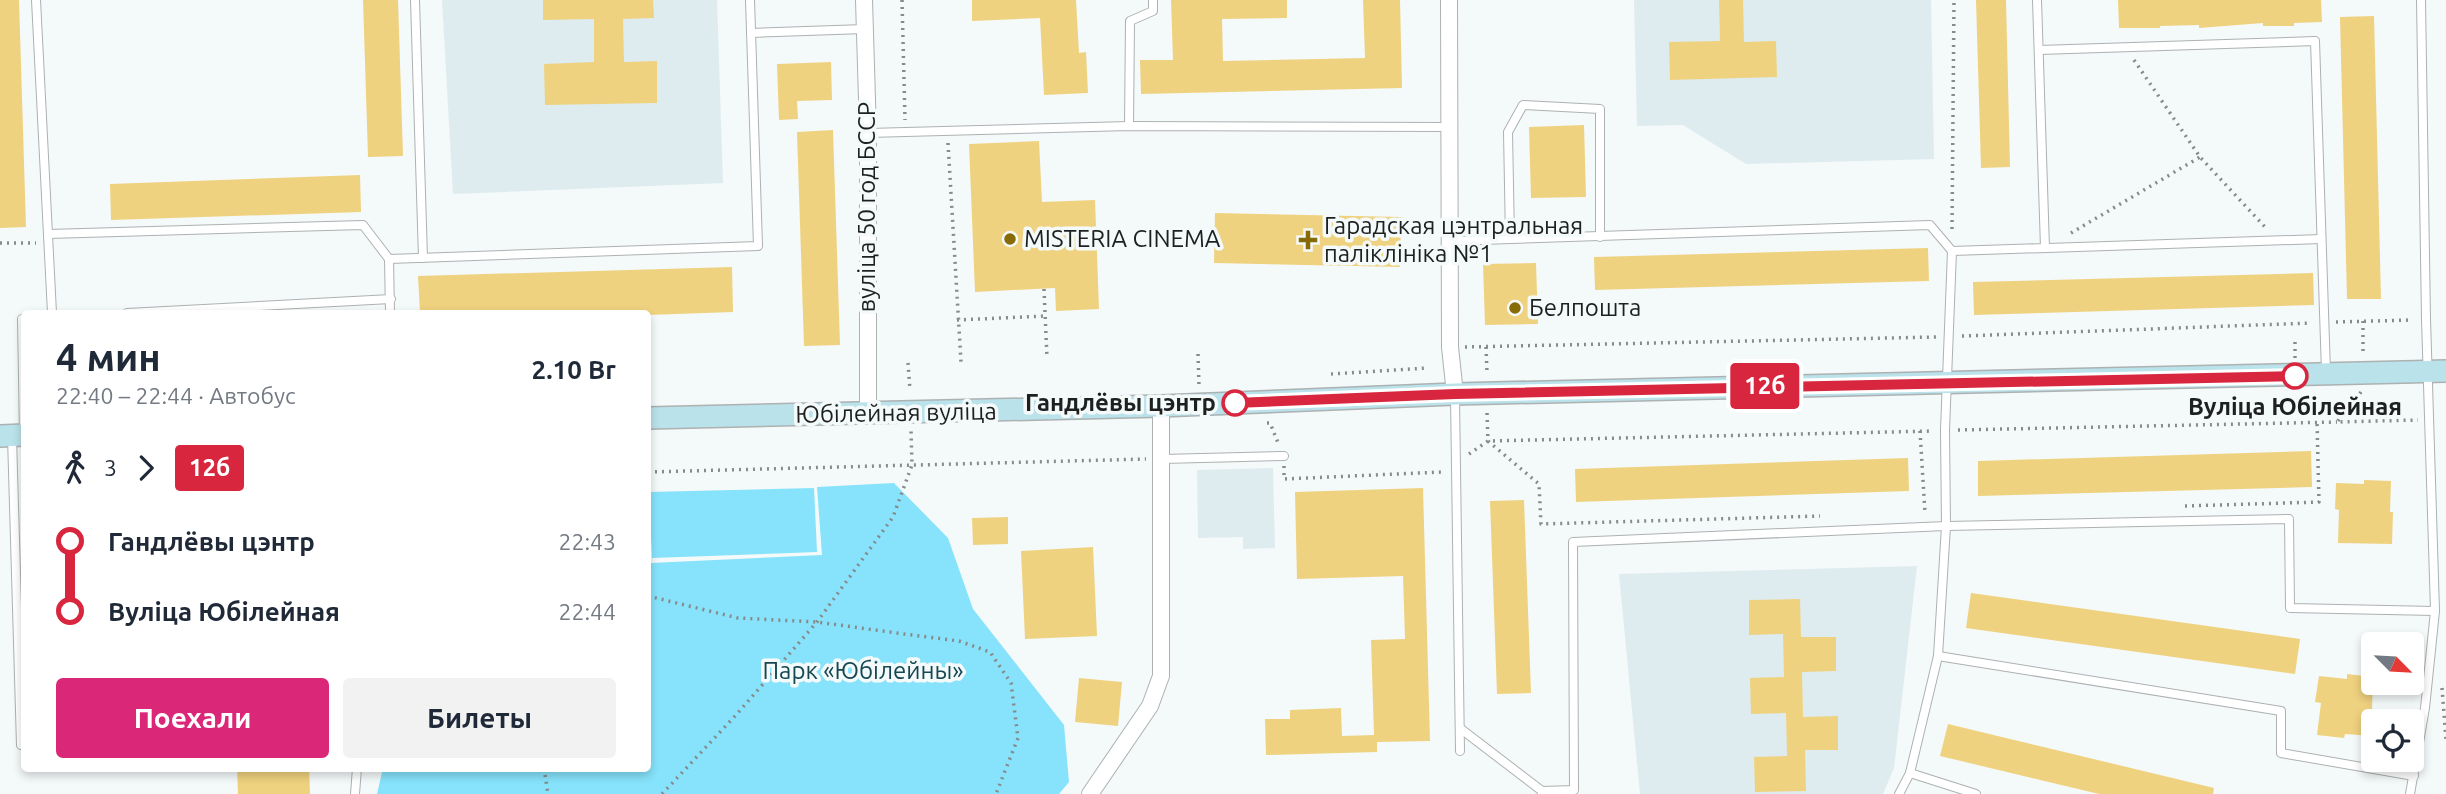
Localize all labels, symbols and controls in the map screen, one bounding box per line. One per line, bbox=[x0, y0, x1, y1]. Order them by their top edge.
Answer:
street label: вуліца 50 год БССР bbox=[853, 102, 880, 312]
place label: Гарадская цэнтральная паліклініка №1 bbox=[1324, 212, 1583, 267]
place label: MISTERIA CINEMA bbox=[1024, 225, 1221, 252]
marker: Гарадская цэнтральная паліклініка №1 bbox=[1298, 230, 1318, 250]
marker: MISTERIA CINEMA bbox=[1002, 231, 1018, 247]
place label: Белпошта bbox=[1529, 294, 1641, 321]
marker: Белпошта bbox=[1507, 300, 1523, 316]
text: 4 мин bbox=[56, 336, 161, 378]
text: 2.10 Br bbox=[532, 355, 616, 384]
line badge: 12б bbox=[1725, 363, 1805, 409]
marker: Вуліца Юбілейная bbox=[2282, 363, 2308, 389]
text: 12б bbox=[1744, 372, 1786, 399]
text: 22:40 – 22:44 · Автобус bbox=[56, 383, 296, 408]
place label: Гандлёвы цэнтр bbox=[1025, 389, 1216, 416]
marker: Гандлёвы цэнтр bbox=[1222, 390, 1248, 416]
place label: Вуліца Юбілейная bbox=[2188, 393, 2402, 420]
street label: Юбілейная вуліца bbox=[795, 397, 997, 428]
icon: walk bbox=[56, 449, 94, 487]
icon: forward bbox=[127, 449, 165, 487]
text: 12б bbox=[189, 454, 230, 481]
text: 3 bbox=[104, 455, 117, 480]
text: Гандлёвы цэнтр bbox=[108, 527, 315, 556]
text: 22:43 bbox=[558, 529, 616, 554]
text: Вуліца Юбілейная bbox=[108, 597, 340, 626]
text: 22:44 bbox=[558, 599, 616, 624]
north arrow bbox=[2361, 632, 2424, 695]
map controls bbox=[2361, 632, 2424, 772]
park label: Парк «Юбілейны» bbox=[762, 657, 964, 684]
button: Поехали bbox=[56, 678, 329, 758]
button: Билеты bbox=[343, 678, 616, 758]
button: locate bbox=[2361, 709, 2424, 772]

